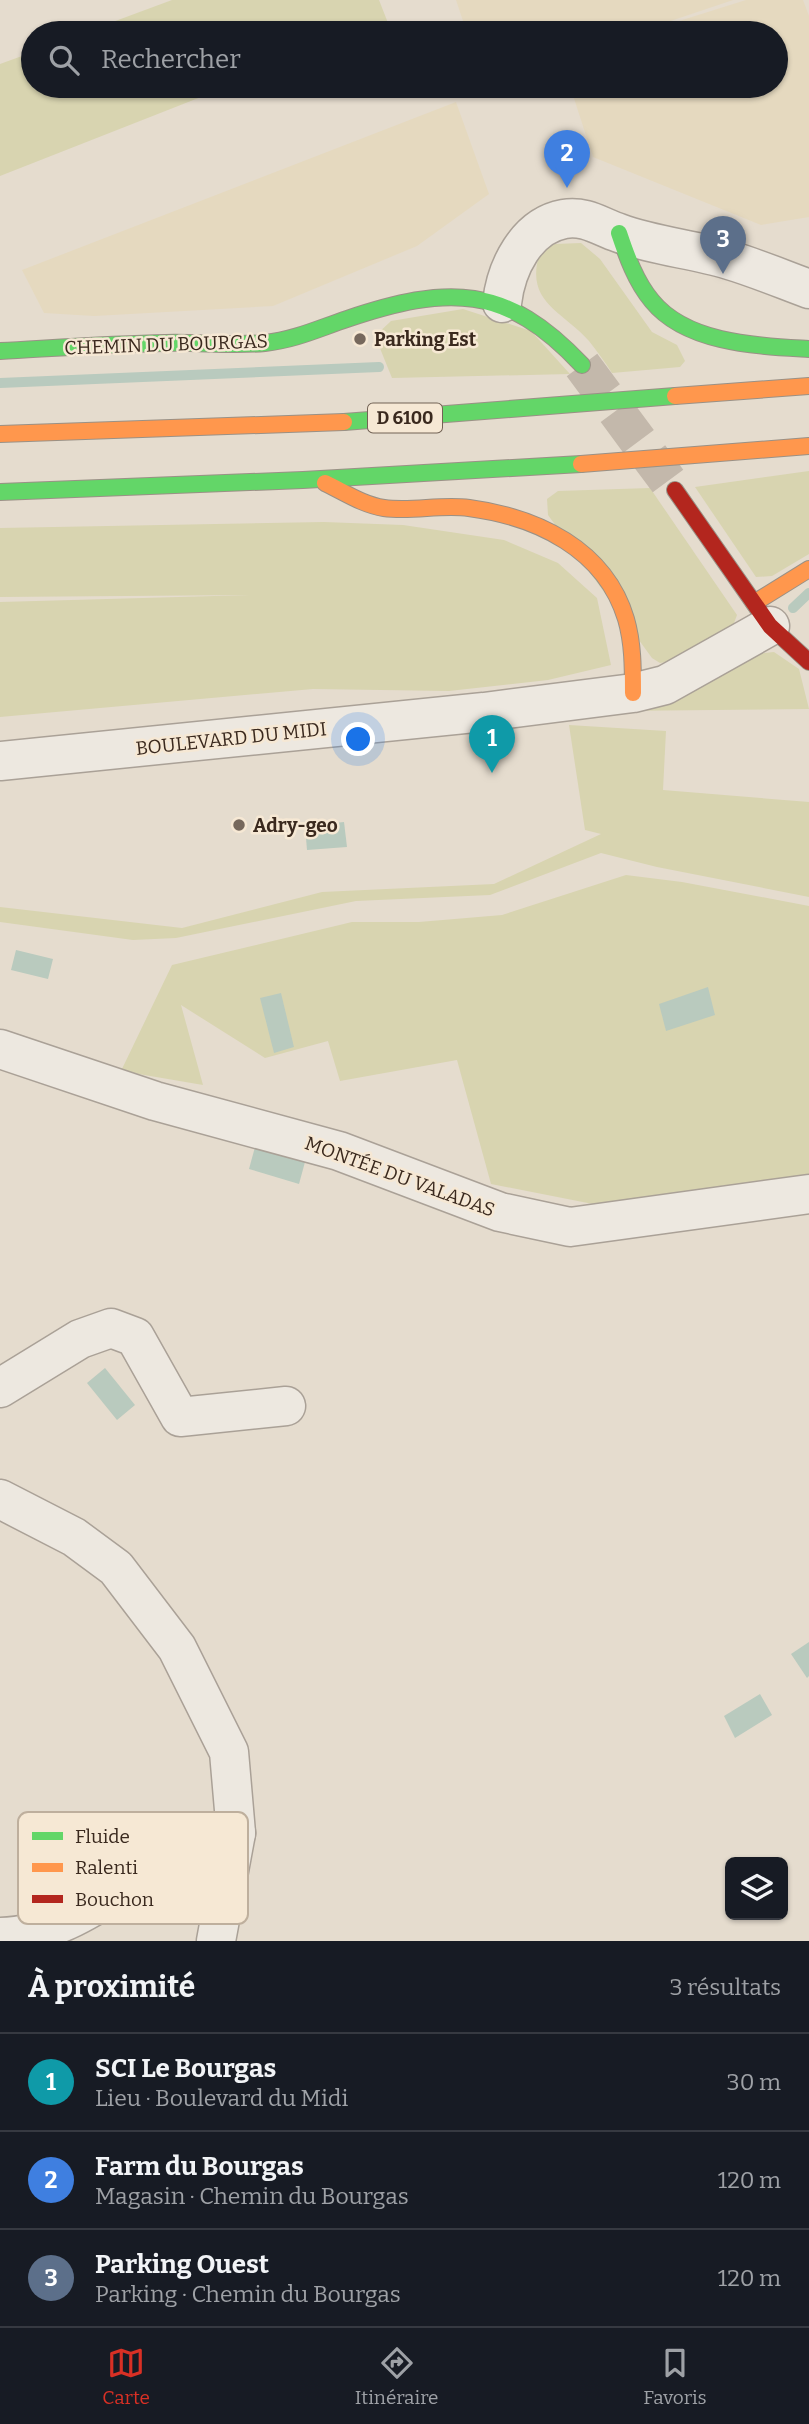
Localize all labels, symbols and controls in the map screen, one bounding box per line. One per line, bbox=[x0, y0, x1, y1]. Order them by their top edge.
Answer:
search box bbox=[21, 21, 788, 98]
icon: search bbox=[45, 41, 83, 79]
text: Rechercher bbox=[101, 44, 241, 75]
pin: 2 bbox=[544, 130, 590, 188]
pin: 3 bbox=[700, 216, 746, 274]
place label: Parking Est bbox=[374, 328, 477, 351]
street label: CHEMIN DU BOURGAS bbox=[64, 329, 268, 360]
marker: Parking Est bbox=[352, 331, 368, 347]
road number: D 6100 bbox=[368, 404, 442, 432]
pin: 1 bbox=[469, 715, 515, 773]
street label: BOULEVARD DU MIDI bbox=[135, 717, 328, 760]
your location bbox=[341, 722, 375, 756]
place label: Adry-geo bbox=[253, 814, 338, 837]
marker: Adry-geo bbox=[231, 817, 247, 833]
street label: MONTÉE DU VALADAS bbox=[302, 1131, 498, 1222]
legend bbox=[18, 1812, 248, 1924]
text: Fluide bbox=[75, 1825, 130, 1848]
text: Ralenti bbox=[75, 1856, 138, 1879]
map controls bbox=[725, 1857, 788, 1920]
button: layers bbox=[725, 1857, 788, 1920]
text: Bouchon bbox=[75, 1888, 154, 1911]
text: À proximité bbox=[28, 1969, 195, 2005]
text: 3 résultats bbox=[669, 1973, 781, 2001]
text: SCI Le Bourgas bbox=[95, 2053, 276, 2084]
text: 1 bbox=[46, 2068, 56, 2096]
text: 30 m bbox=[727, 2068, 781, 2096]
text: Lieu · Boulevard du Midi bbox=[95, 2084, 348, 2112]
text: Farm du Bourgas bbox=[95, 2151, 304, 2182]
text: 2 bbox=[45, 2166, 57, 2194]
text: 120 m bbox=[718, 2166, 781, 2194]
text: Magasin · Chemin du Bourgas bbox=[95, 2182, 409, 2210]
text: Parking Ouest bbox=[95, 2249, 269, 2280]
text: 3 bbox=[44, 2264, 58, 2292]
text: 120 m bbox=[718, 2264, 781, 2292]
text: Parking · Chemin du Bourgas bbox=[95, 2280, 401, 2308]
tab: Carte bbox=[102, 2344, 150, 2409]
tab: Itinéraire bbox=[355, 2344, 439, 2409]
tab: Favoris bbox=[643, 2344, 707, 2409]

